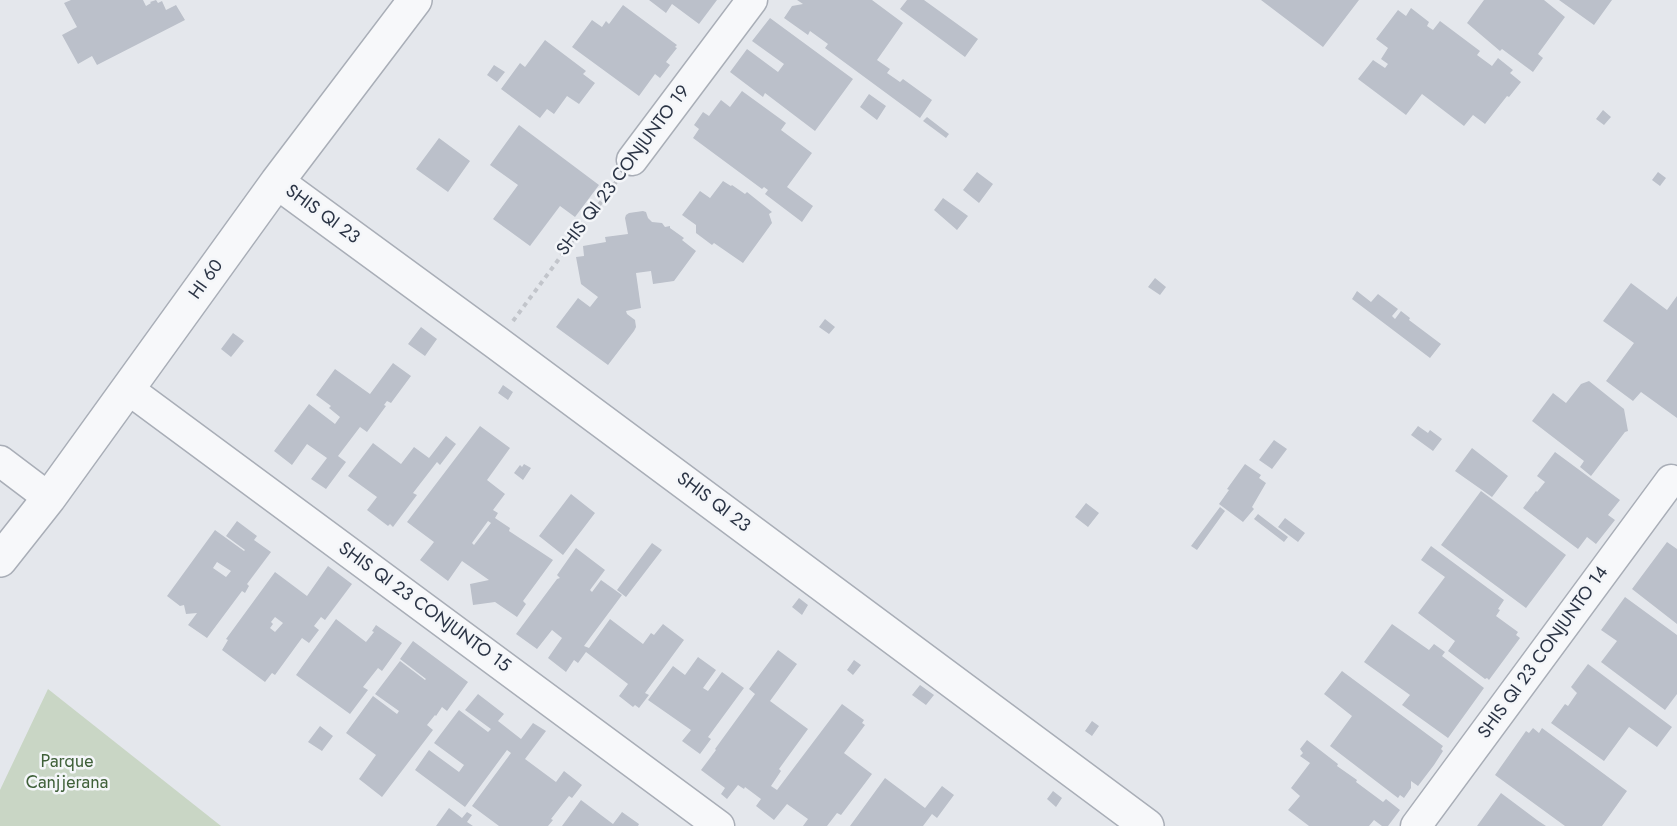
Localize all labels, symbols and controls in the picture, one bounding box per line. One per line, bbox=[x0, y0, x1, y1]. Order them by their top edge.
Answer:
street label: SHIS QI 23 CONJUNTO 19 bbox=[553, 82, 695, 260]
street label: SHIS QI 23 bbox=[281, 181, 363, 249]
street label: HI 60 bbox=[185, 256, 229, 304]
street label: SHIS QI 23 bbox=[672, 468, 754, 538]
street label: SHIS QI 23 CONJUNTO 15 bbox=[334, 538, 514, 678]
street label: SHIS QI 23 CONJUNTO 14 bbox=[1474, 563, 1614, 743]
park label: Parque Canjjerana bbox=[26, 752, 108, 795]

